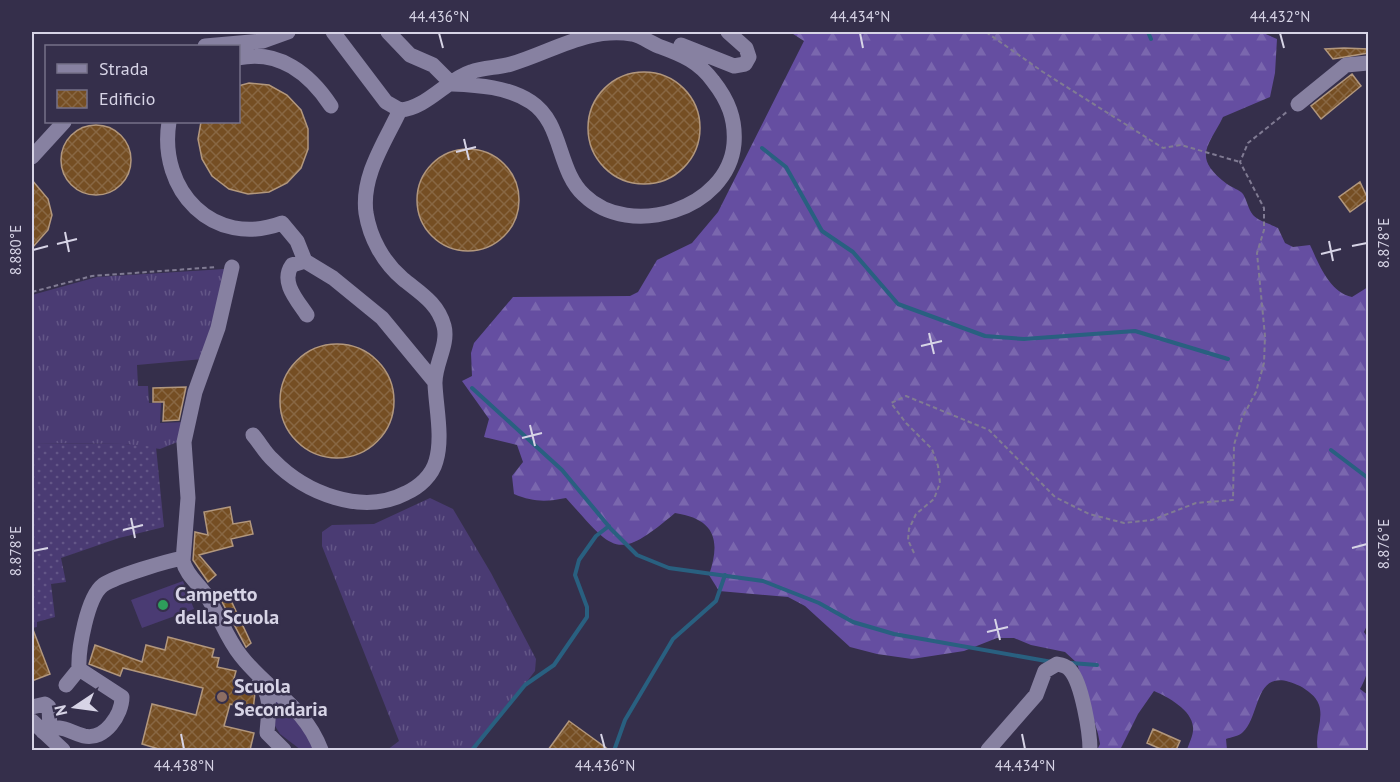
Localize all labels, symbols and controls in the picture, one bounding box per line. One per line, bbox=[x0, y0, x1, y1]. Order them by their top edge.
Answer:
text: 44.436°N bbox=[409, 7, 469, 26]
text: 44.434°N bbox=[830, 7, 890, 26]
text: 44.432°N bbox=[1250, 7, 1310, 26]
legend bbox=[45, 45, 240, 123]
text: Strada bbox=[99, 57, 148, 80]
text: Edificio bbox=[99, 87, 155, 110]
text: 8.878°E bbox=[1374, 218, 1393, 268]
text: 8.880°E bbox=[6, 225, 25, 275]
text: 8.876°E bbox=[1374, 519, 1393, 569]
text: 8.878°E bbox=[6, 526, 25, 576]
place label: Campetto della Scuola bbox=[175, 581, 279, 630]
marker: Campetto della Scuola bbox=[156, 598, 170, 612]
place label: Scuola Secondaria bbox=[234, 673, 328, 722]
north arrow bbox=[45, 677, 105, 737]
marker: Scuola Secondaria bbox=[215, 690, 229, 704]
text: N bbox=[49, 703, 71, 718]
text: 44.438°N bbox=[154, 756, 214, 775]
text: 44.436°N bbox=[575, 756, 635, 775]
text: 44.434°N bbox=[995, 756, 1055, 775]

